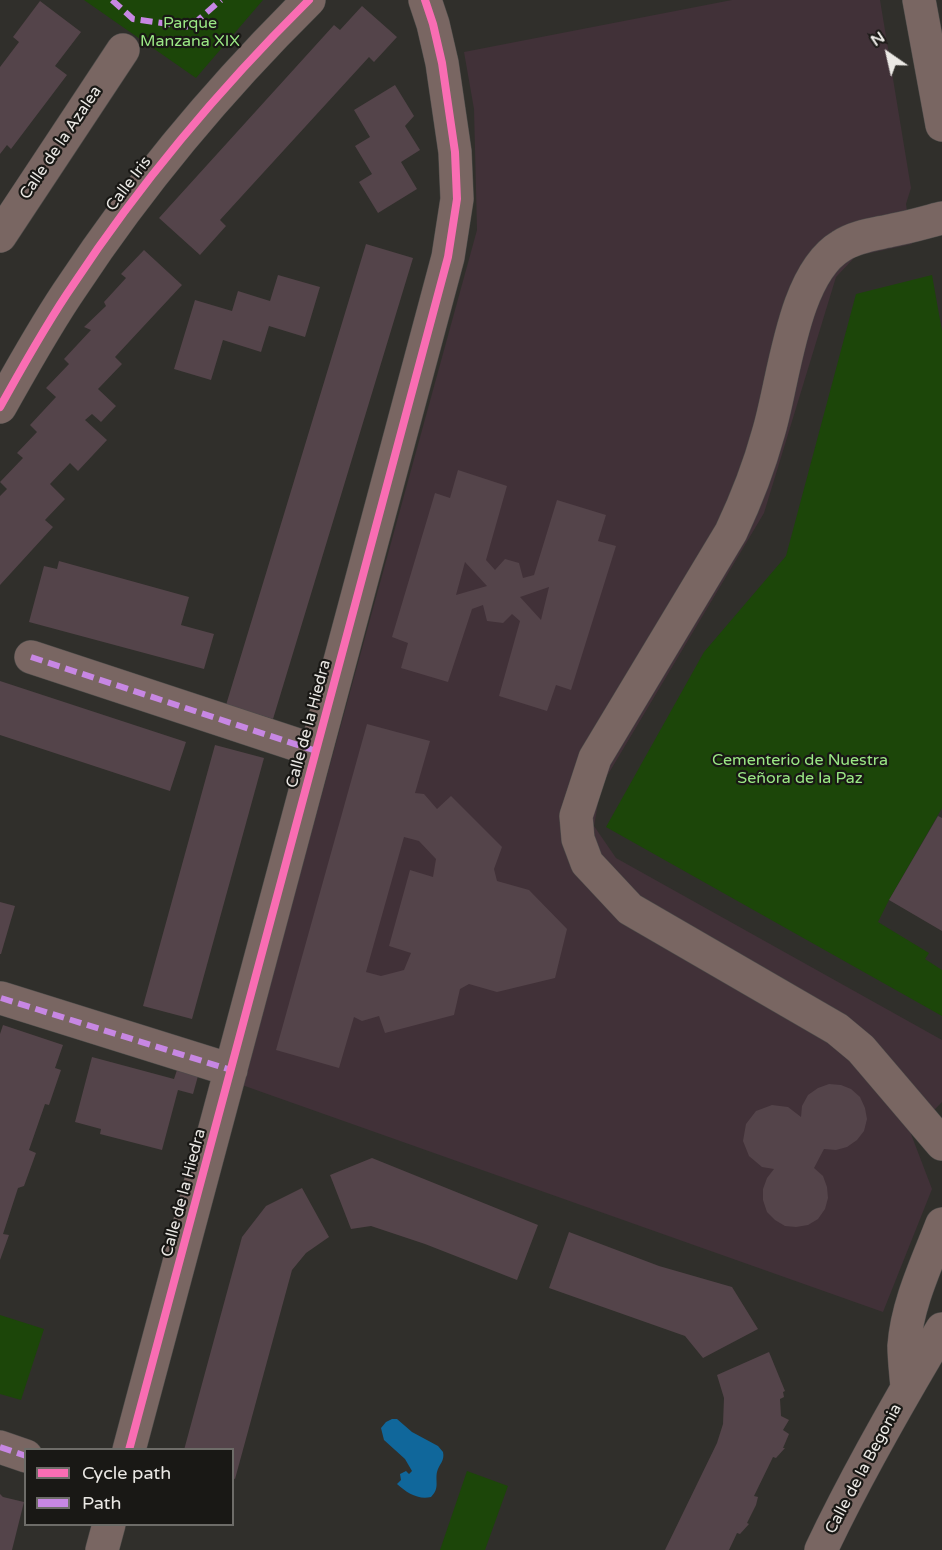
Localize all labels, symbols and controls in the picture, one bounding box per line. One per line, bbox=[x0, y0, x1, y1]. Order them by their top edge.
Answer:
park label: Parque Manzana XIX bbox=[140, 14, 240, 52]
north arrow bbox=[858, 24, 918, 84]
text: N bbox=[867, 27, 889, 51]
street label: Calle de la Azalea bbox=[16, 83, 106, 203]
street label: Calle Iris bbox=[102, 153, 156, 215]
street label: Calle de la Hiedra bbox=[283, 658, 335, 790]
park label: Cementerio de Nuestra Señora de la Paz bbox=[712, 751, 888, 789]
street label: Calle de la Hiedra bbox=[158, 1127, 210, 1259]
street label: Calle de la Begonia bbox=[822, 1401, 906, 1537]
legend bbox=[24, 1448, 234, 1526]
text: Cycle path bbox=[82, 1462, 171, 1484]
text: Path bbox=[82, 1492, 121, 1514]

